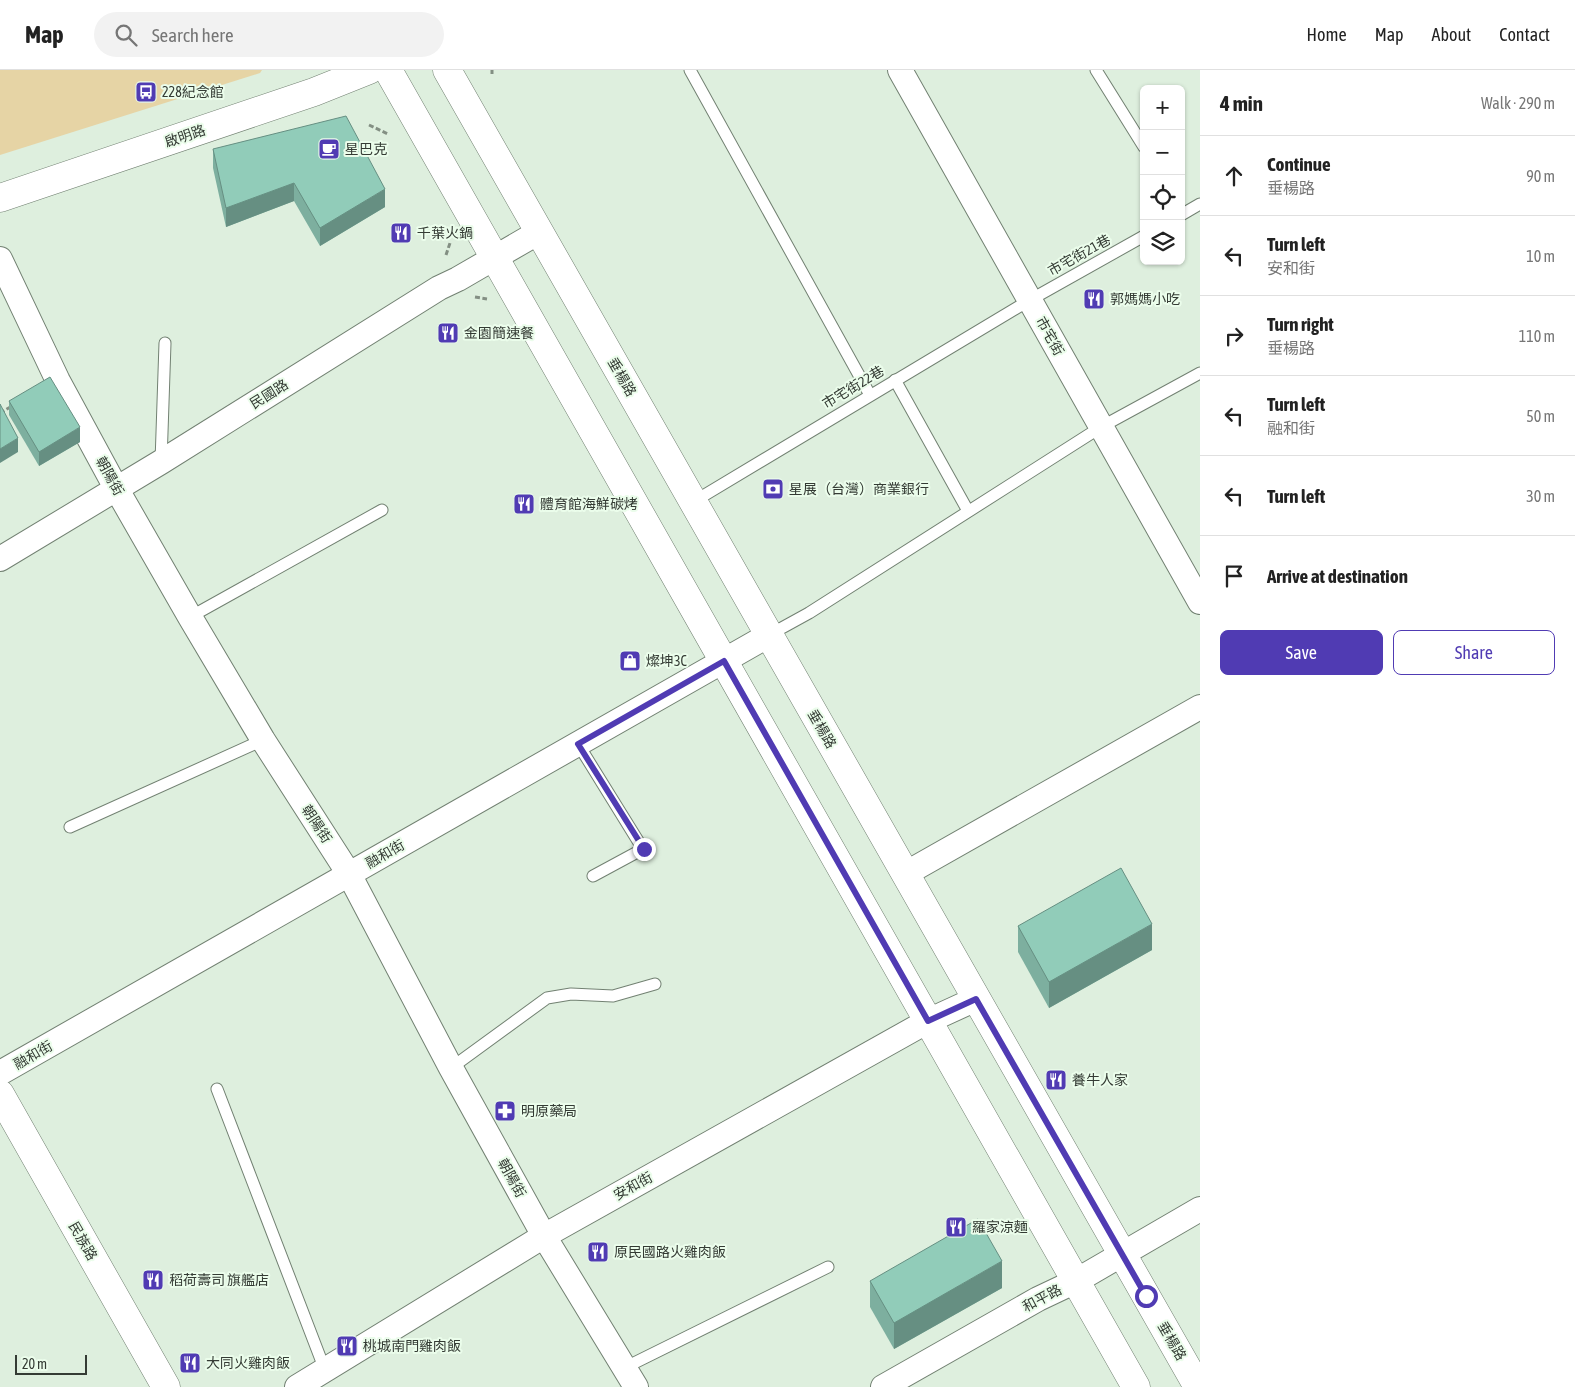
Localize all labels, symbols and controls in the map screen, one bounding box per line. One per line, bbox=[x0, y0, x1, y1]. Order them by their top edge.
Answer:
search box bbox=[94, 12, 444, 57]
text: Map bbox=[25, 21, 64, 48]
icon: search bbox=[112, 21, 140, 49]
text: Search here bbox=[152, 24, 234, 46]
text: Home bbox=[1307, 24, 1347, 45]
text: Map bbox=[1375, 24, 1404, 45]
text: About bbox=[1432, 24, 1471, 45]
text: Contact bbox=[1499, 24, 1550, 45]
bus stop icon: 228紀念館 bbox=[134, 80, 158, 104]
place label: 228紀念館 bbox=[162, 84, 224, 100]
map controls bbox=[1140, 85, 1185, 265]
button: + bbox=[1140, 85, 1185, 130]
text: 4 min bbox=[1220, 91, 1263, 115]
text: Walk · 290 m bbox=[1481, 94, 1555, 112]
street label: 啟明路 bbox=[163, 122, 207, 150]
button: − bbox=[1140, 130, 1185, 175]
cafe icon: 星巴克 bbox=[317, 137, 341, 161]
place label: 星巴克 bbox=[345, 141, 387, 157]
text: Continue bbox=[1267, 153, 1331, 175]
icon: ahead bbox=[1220, 162, 1248, 190]
text: 90 m bbox=[1526, 167, 1555, 185]
button: locate bbox=[1140, 175, 1185, 220]
text: 垂楊路 bbox=[1267, 179, 1315, 197]
button: layers bbox=[1140, 220, 1185, 265]
restaurant icon: 千葉火鍋 bbox=[389, 221, 413, 245]
place label: 千葉火鍋 bbox=[417, 225, 473, 241]
street label: 市宅街21巷 bbox=[1045, 231, 1113, 279]
text: Turn left bbox=[1267, 233, 1325, 255]
icon: left bbox=[1220, 242, 1248, 270]
text: 10 m bbox=[1526, 247, 1555, 265]
text: 安和街 bbox=[1267, 259, 1315, 277]
restaurant icon: 郭媽媽小吃 bbox=[1082, 287, 1106, 311]
place label: 郭媽媽小吃 bbox=[1110, 291, 1180, 307]
text: Turn right bbox=[1267, 313, 1334, 335]
street label: 市宅街 bbox=[1033, 314, 1067, 358]
restaurant icon: 金園簡速餐 bbox=[436, 321, 460, 345]
icon: right bbox=[1220, 322, 1248, 350]
place label: 金園簡速餐 bbox=[464, 325, 534, 341]
text: 110 m bbox=[1519, 327, 1555, 345]
text: 垂楊路 bbox=[1267, 339, 1315, 357]
street label: 垂楊路 bbox=[605, 355, 639, 399]
street label: 市宅街22巷 bbox=[819, 362, 887, 412]
street label: 民國路 bbox=[247, 376, 291, 412]
text: Turn left bbox=[1267, 393, 1325, 415]
icon: left bbox=[1220, 402, 1248, 430]
text: 50 m bbox=[1526, 407, 1555, 425]
text: 融和街 bbox=[1267, 419, 1315, 437]
street label: 朝陽街 bbox=[93, 454, 127, 498]
bank icon: 星展（台灣）商業銀行 bbox=[761, 477, 785, 501]
place label: 星展（台灣）商業銀行 bbox=[789, 481, 929, 497]
icon: left bbox=[1220, 482, 1248, 510]
text: Turn left bbox=[1267, 485, 1325, 507]
text: 30 m bbox=[1526, 487, 1555, 505]
restaurant icon: 體育館海鮮碳烤 bbox=[512, 492, 536, 516]
place label: 體育館海鮮碳烤 bbox=[540, 496, 638, 512]
icon: arrive bbox=[1220, 562, 1248, 590]
text: Arrive at destination bbox=[1267, 565, 1408, 587]
button: Save bbox=[1220, 630, 1383, 675]
button: Share bbox=[1393, 630, 1555, 675]
shop icon: 燦坤3C bbox=[618, 649, 642, 673]
place label: 燦坤3C bbox=[646, 653, 688, 669]
street label: 垂楊路 bbox=[805, 707, 839, 751]
street label: 朝陽街 bbox=[299, 802, 335, 846]
street label: 融和街 bbox=[363, 837, 407, 871]
route end bbox=[633, 838, 656, 861]
street label: 融和街 bbox=[11, 1038, 55, 1072]
restaurant icon: 養牛人家 bbox=[1044, 1068, 1068, 1092]
place label: 養牛人家 bbox=[1072, 1072, 1128, 1088]
pharmacy icon: 明原藥局 bbox=[493, 1099, 517, 1123]
place label: 明原藥局 bbox=[521, 1103, 577, 1119]
street label: 朝陽街 bbox=[495, 1156, 529, 1200]
street label: 安和街 bbox=[611, 1169, 655, 1203]
restaurant icon: 羅家涼麵 bbox=[944, 1215, 968, 1239]
street label: 民族路 bbox=[66, 1219, 100, 1263]
place label: 羅家涼麵 bbox=[972, 1219, 1028, 1235]
restaurant icon: 原民國路火雞肉飯 bbox=[586, 1240, 610, 1264]
place label: 原民國路火雞肉飯 bbox=[614, 1244, 726, 1260]
restaurant icon: 稻荷壽司 旗艦店 bbox=[141, 1268, 165, 1292]
place label: 稻荷壽司 旗艦店 bbox=[169, 1272, 269, 1288]
street label: 和平路 bbox=[1020, 1281, 1064, 1315]
route start bbox=[1135, 1285, 1158, 1308]
street label: 垂楊路 bbox=[1155, 1319, 1189, 1363]
restaurant icon: 桃城南門雞肉飯 bbox=[335, 1334, 359, 1358]
place label: 桃城南門雞肉飯 bbox=[363, 1338, 461, 1354]
restaurant icon: 大同火雞肉飯 bbox=[178, 1351, 202, 1375]
scale bar bbox=[15, 1352, 88, 1375]
place label: 大同火雞肉飯 bbox=[206, 1355, 290, 1371]
text: 20 m bbox=[22, 1356, 47, 1372]

